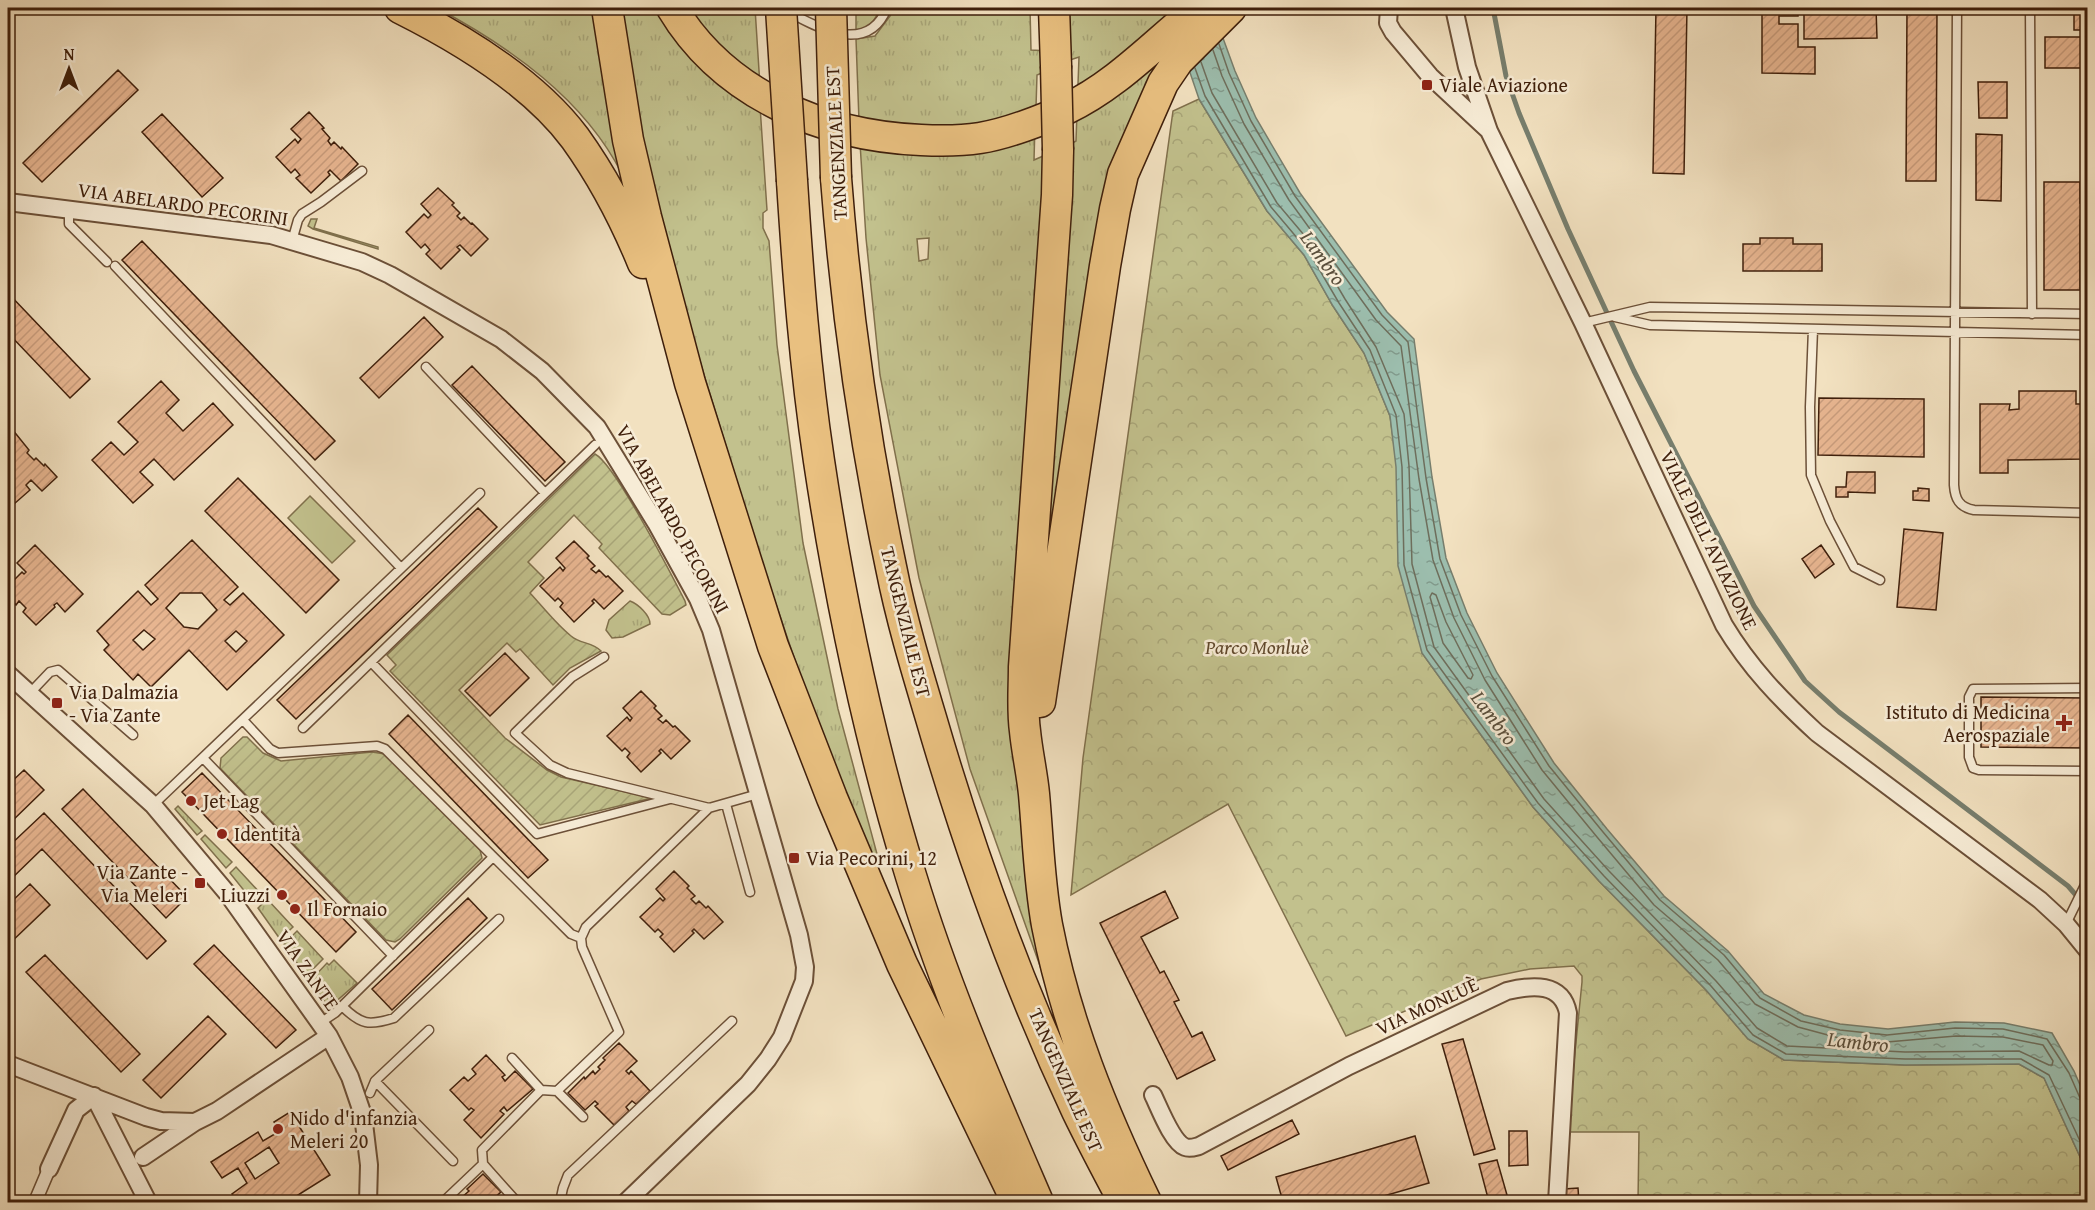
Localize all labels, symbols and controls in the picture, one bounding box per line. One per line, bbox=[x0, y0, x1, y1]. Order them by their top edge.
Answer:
north arrow bbox=[39, 39, 99, 99]
text: N bbox=[64, 42, 75, 66]
street label: TANGENZIALE EST bbox=[817, 65, 854, 221]
place label: Viale Aviazione bbox=[1439, 70, 1568, 99]
marker: Viale Aviazione bbox=[1420, 78, 1434, 92]
street label: VIA ABELARDO PECORINI bbox=[76, 174, 290, 233]
water label: Lambro bbox=[1292, 223, 1354, 292]
street label: VIA ABELARDO PECORINI bbox=[609, 419, 738, 619]
street label: VIALE DELL'AVIAZIONE bbox=[1653, 445, 1766, 634]
street label: TANGENZIALE EST bbox=[874, 543, 939, 700]
park label: Parco Monluè bbox=[1204, 632, 1309, 661]
place label: Via Dalmazia - Via Zante bbox=[69, 677, 179, 729]
water label: Lambro bbox=[1463, 683, 1525, 752]
marker: Via Dalmazia - Via Zante bbox=[50, 696, 64, 710]
place label: Istituto di Medicina Aerospaziale bbox=[1886, 697, 2051, 749]
marker: Istituto di Medicina Aerospaziale bbox=[2055, 714, 2073, 732]
place label: Jet Lag bbox=[200, 786, 259, 815]
marker: Jet Lag bbox=[184, 794, 198, 808]
place label: Identità bbox=[234, 819, 301, 848]
marker: Identità bbox=[215, 827, 229, 841]
place label: Via Pecorini, 12 bbox=[806, 843, 937, 872]
marker: Via Pecorini, 12 bbox=[787, 851, 801, 865]
place label: Via Zante - Via Meleri bbox=[96, 857, 188, 909]
marker: Via Zante - Via Meleri bbox=[193, 876, 207, 890]
place label: Liuzzi bbox=[221, 880, 270, 909]
marker: Liuzzi bbox=[275, 888, 289, 902]
place label: Il Fornaio bbox=[307, 894, 387, 923]
marker: Il Fornaio bbox=[288, 902, 302, 916]
street label: VIA ZANTE bbox=[270, 923, 347, 1016]
street label: VIA MONLUÈ bbox=[1371, 969, 1483, 1042]
street label: TANGENZIALE EST bbox=[1022, 1003, 1111, 1156]
water label: Lambro bbox=[1825, 1023, 1890, 1060]
place label: Nido d'infanzia Meleri 20 bbox=[290, 1103, 418, 1155]
marker: Nido d'infanzia Meleri 20 bbox=[271, 1122, 285, 1136]

